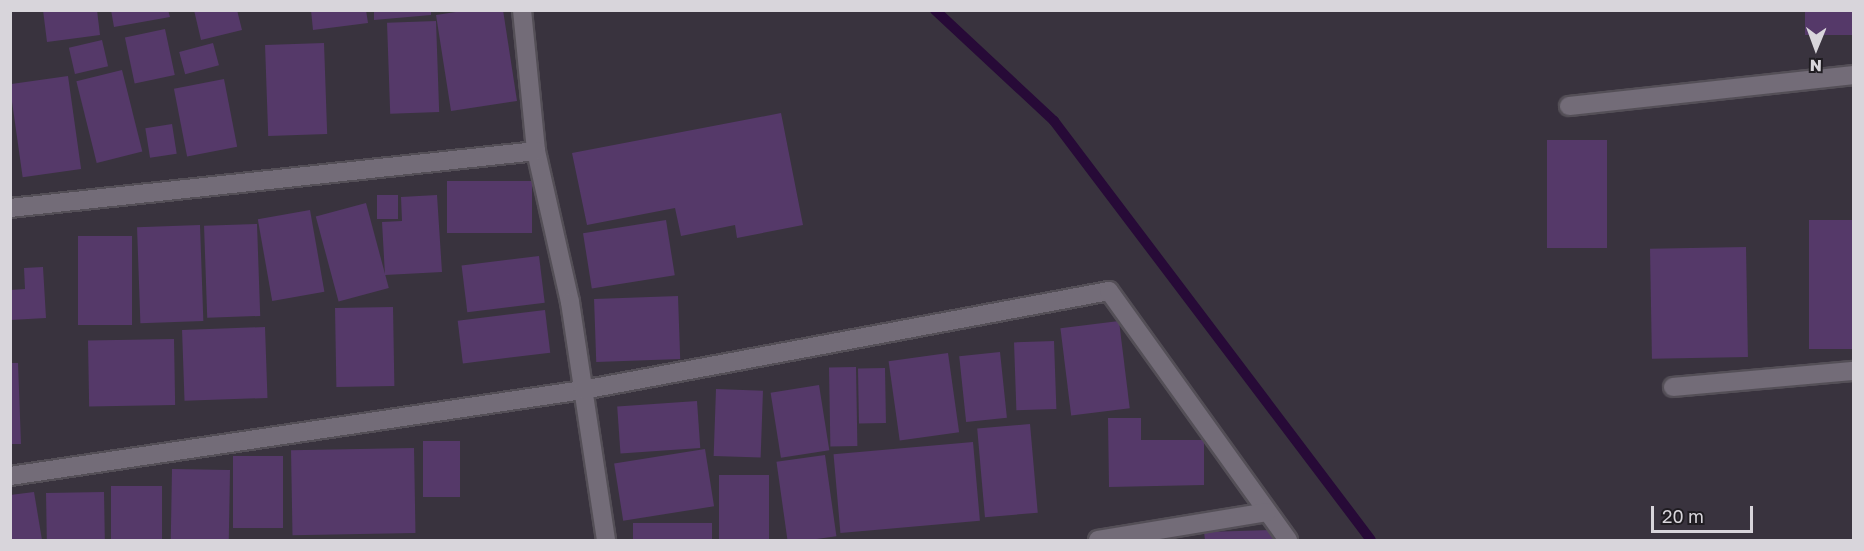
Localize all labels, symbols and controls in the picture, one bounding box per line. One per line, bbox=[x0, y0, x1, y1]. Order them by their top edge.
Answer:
north arrow bbox=[1786, 18, 1846, 78]
text: N bbox=[1809, 56, 1822, 76]
scale bar bbox=[1654, 494, 1756, 532]
text: 20 m bbox=[1662, 505, 1704, 527]

